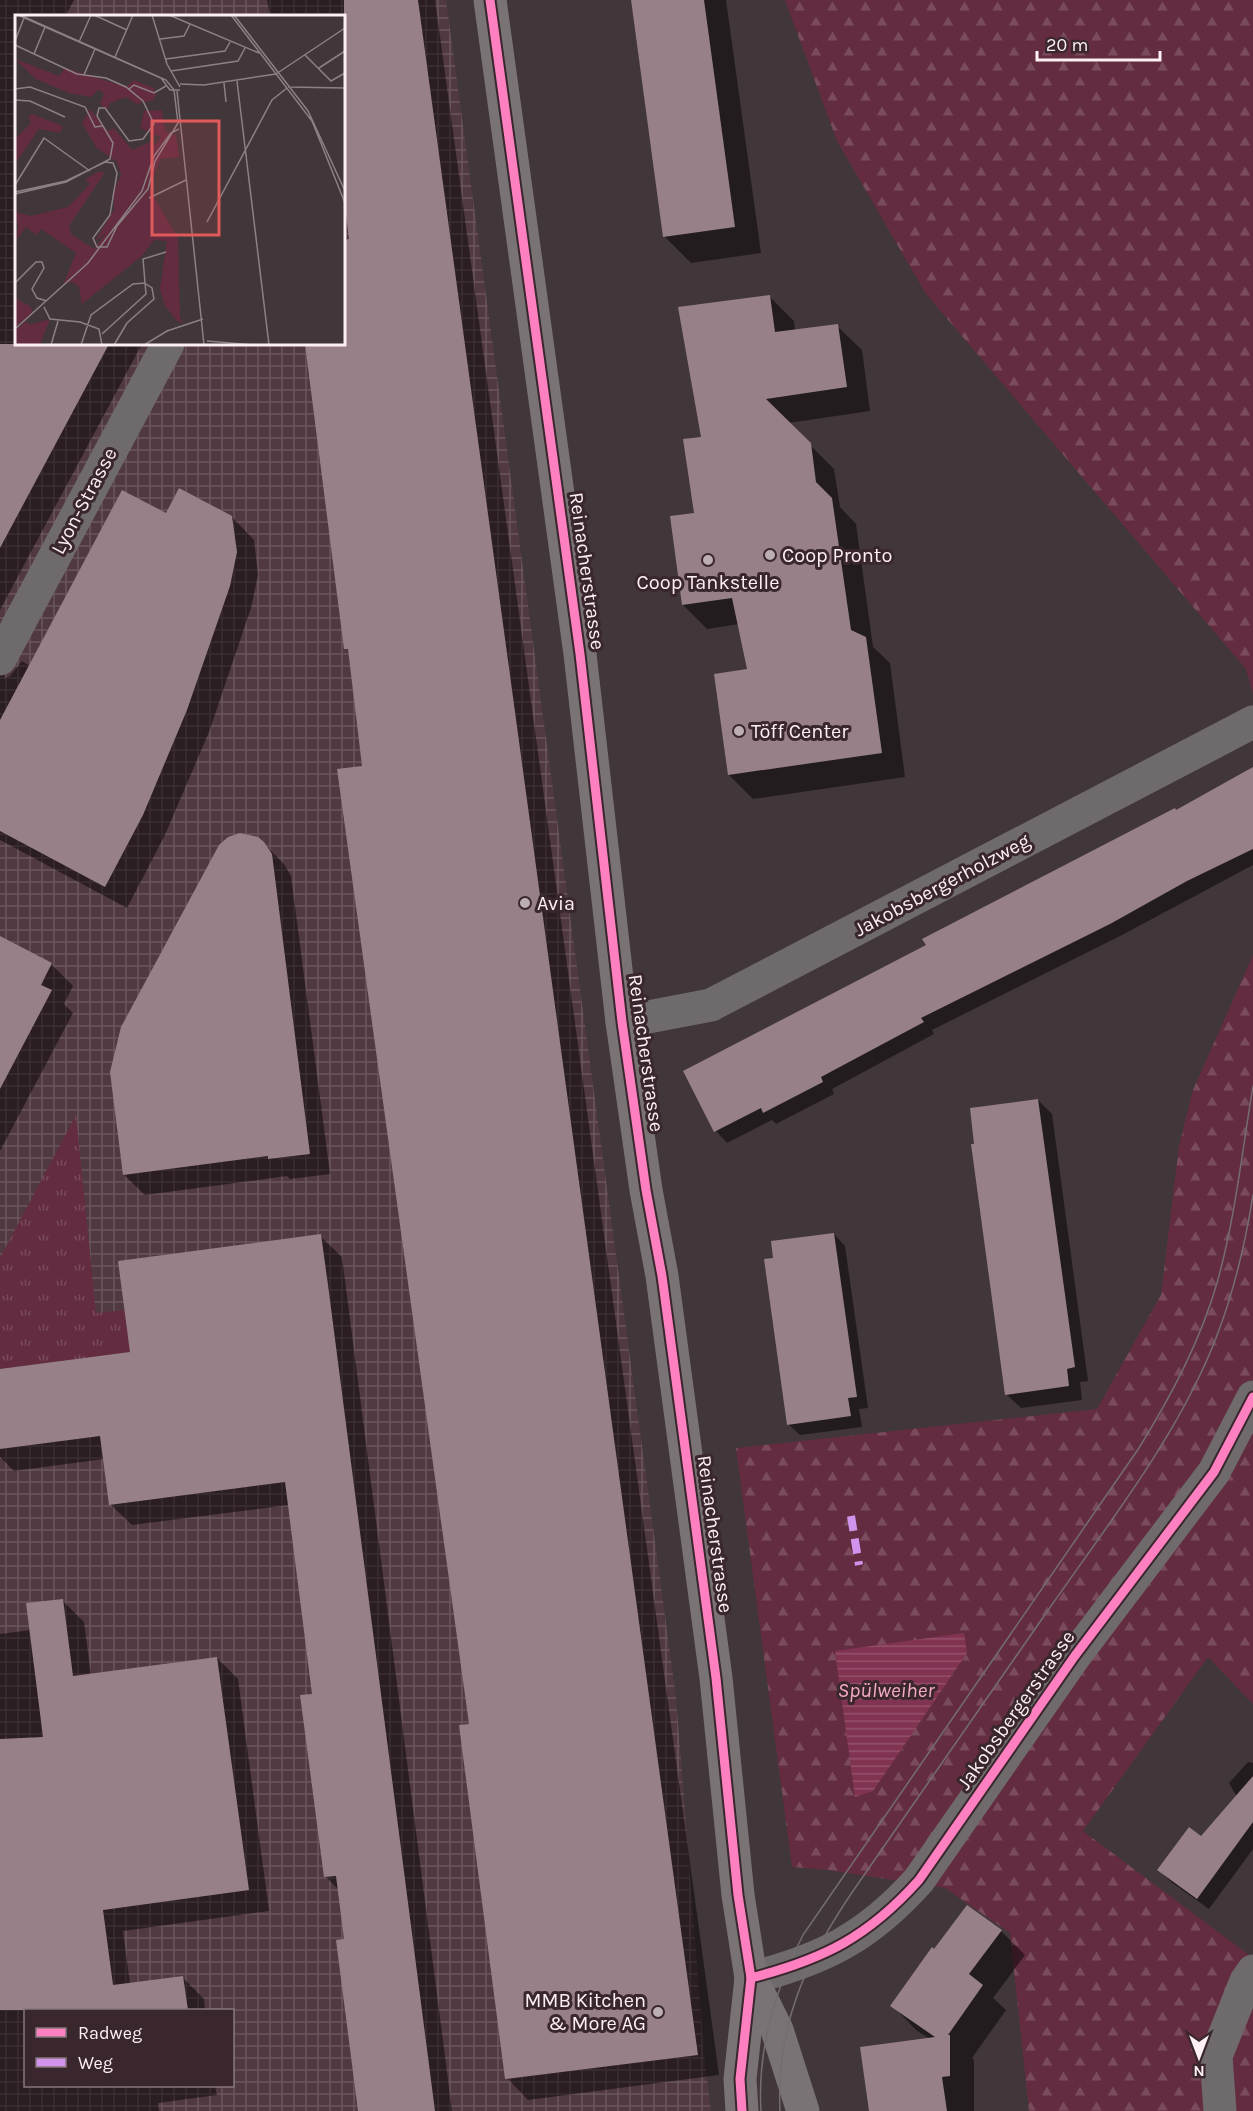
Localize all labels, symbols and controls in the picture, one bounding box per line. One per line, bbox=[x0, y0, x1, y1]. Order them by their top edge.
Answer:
inset map bbox=[15, 15, 345, 345]
scale bar bbox=[1037, 24, 1160, 62]
text: 20 m bbox=[1046, 34, 1088, 56]
street label: Lyon-Strasse bbox=[46, 444, 122, 558]
street label: Reinacherstrasse bbox=[565, 491, 609, 651]
place label: Coop Pronto bbox=[782, 544, 892, 567]
marker: Coop Pronto bbox=[763, 548, 777, 562]
marker: Coop Tankstelle bbox=[701, 553, 715, 567]
place label: Coop Tankstelle bbox=[637, 571, 779, 594]
place label: Töff Center bbox=[751, 720, 849, 743]
marker: Töff Center bbox=[732, 724, 746, 738]
street label: Jakobsbergerholzweg bbox=[850, 829, 1034, 941]
place label: Avia bbox=[537, 892, 575, 915]
marker: Avia bbox=[518, 896, 532, 910]
street label: Reinacherstrasse bbox=[624, 973, 668, 1133]
street label: Reinacherstrasse bbox=[693, 1454, 737, 1614]
street label: Jakobsbergerstrasse bbox=[952, 1626, 1080, 1794]
water label: Spülweiher bbox=[838, 1678, 935, 1702]
place label: MMB Kitchen & More AG bbox=[525, 1989, 646, 2035]
marker: MMB Kitchen & More AG bbox=[651, 2005, 665, 2019]
legend bbox=[24, 2009, 234, 2087]
text: Radweg bbox=[78, 2022, 142, 2044]
north arrow bbox=[1169, 2027, 1229, 2087]
text: Weg bbox=[78, 2052, 113, 2074]
text: N bbox=[1193, 2062, 1205, 2081]

